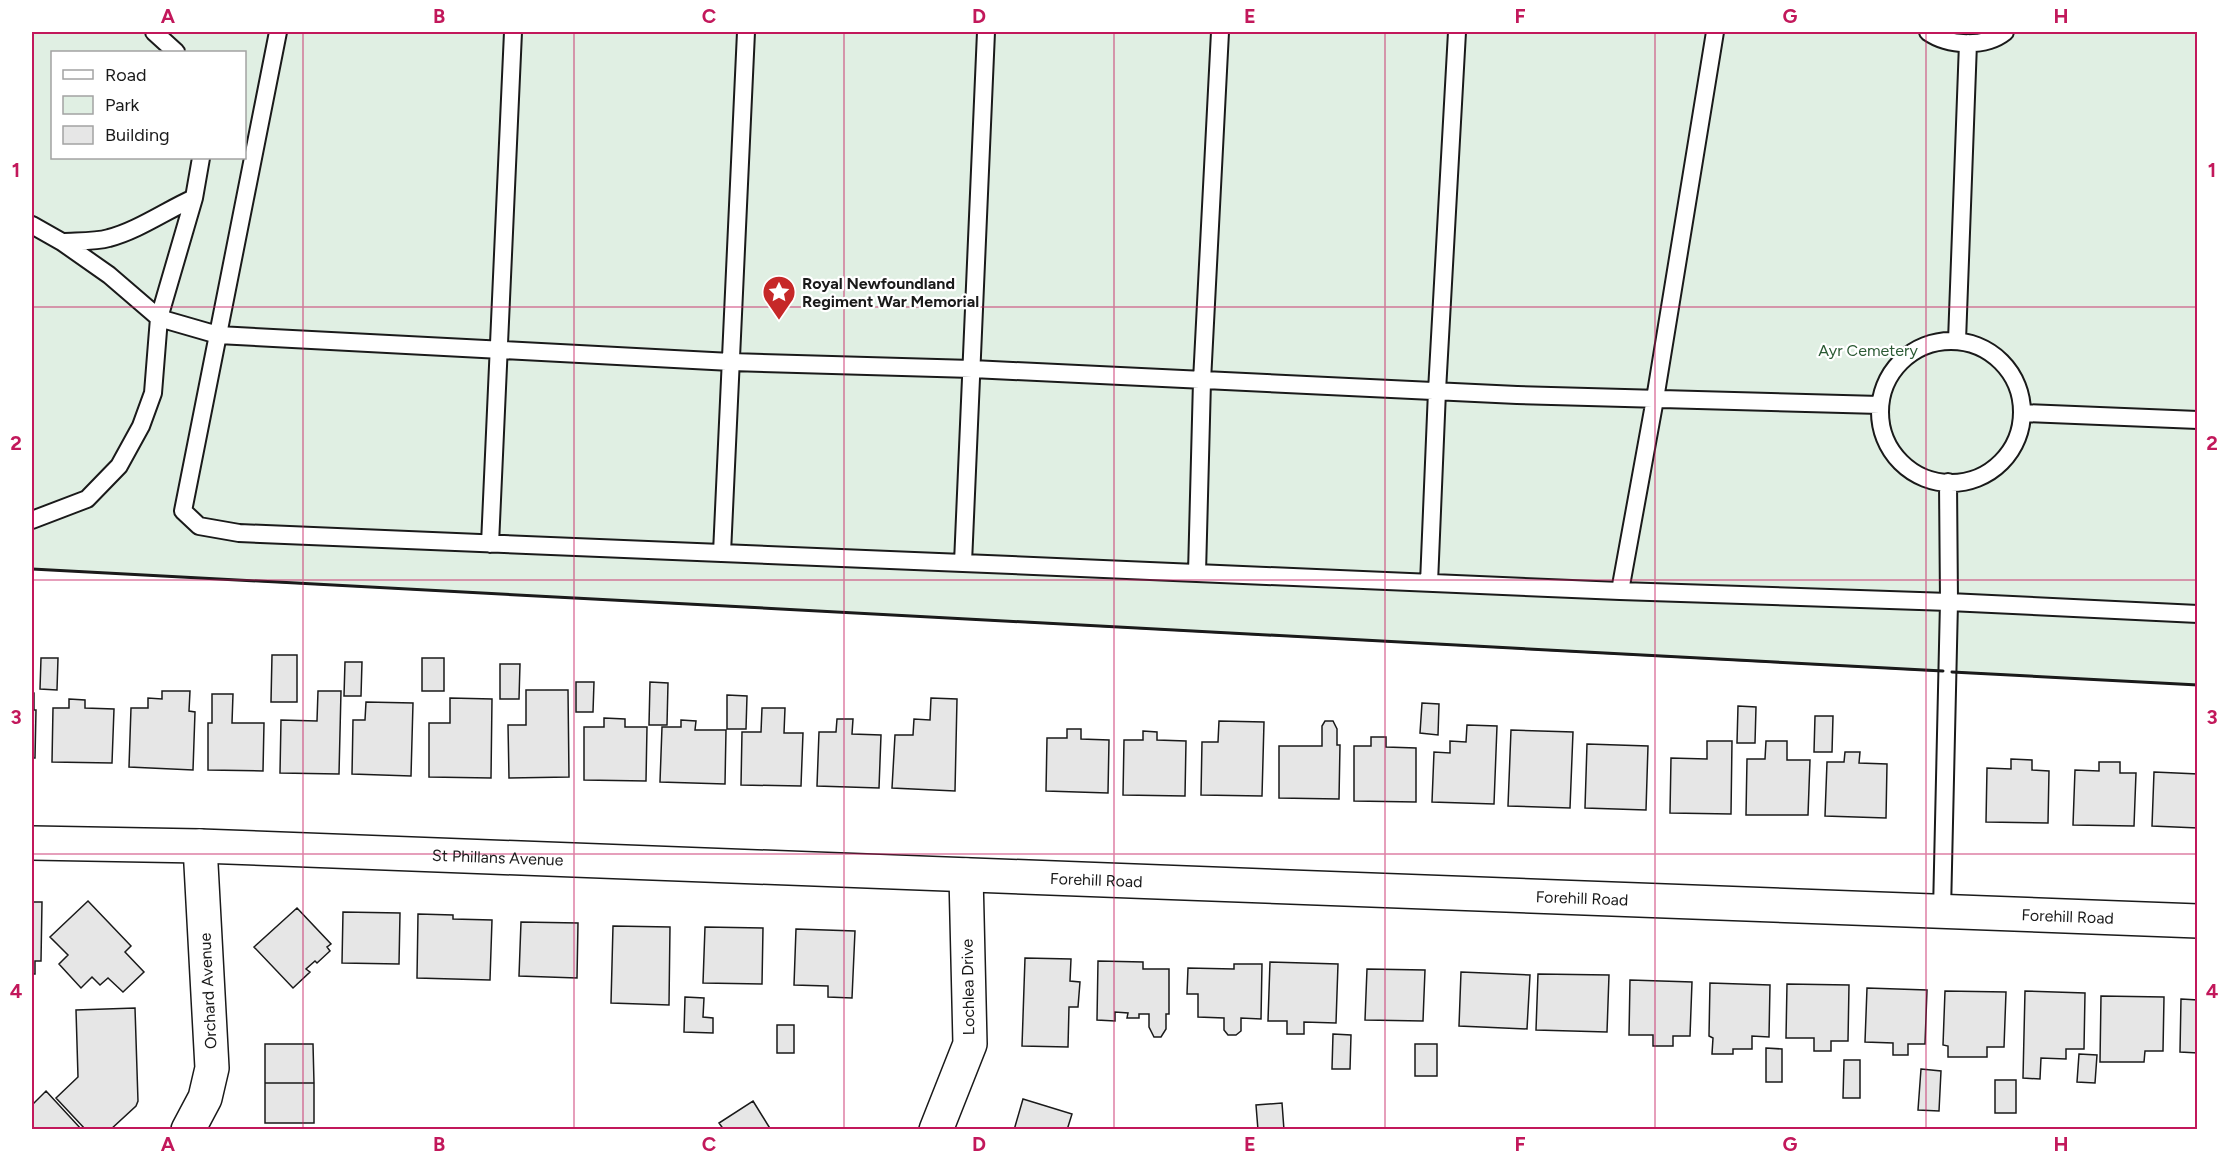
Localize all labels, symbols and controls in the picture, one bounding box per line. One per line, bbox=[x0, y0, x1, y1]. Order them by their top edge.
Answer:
text: A bbox=[161, 4, 176, 28]
text: B bbox=[433, 4, 445, 28]
text: C bbox=[702, 4, 716, 28]
text: D bbox=[972, 4, 986, 28]
text: E bbox=[1244, 4, 1256, 28]
text: F bbox=[1514, 4, 1526, 28]
text: G bbox=[1783, 4, 1798, 28]
text: H bbox=[2054, 4, 2069, 28]
legend bbox=[51, 51, 246, 159]
text: Road bbox=[105, 64, 146, 86]
text: Park bbox=[105, 94, 140, 116]
text: Building bbox=[105, 124, 170, 146]
text: 1 bbox=[12, 158, 20, 182]
text: 1 bbox=[2208, 158, 2216, 182]
place icon: Royal Newfoundland Regiment War Memorial bbox=[761, 274, 797, 321]
place label: Royal Newfoundland Regiment War Memorial bbox=[802, 274, 979, 311]
park label: Ayr Cemetery bbox=[1818, 341, 1918, 360]
text: 2 bbox=[10, 431, 22, 455]
text: 2 bbox=[2206, 431, 2218, 455]
text: 3 bbox=[10, 705, 22, 729]
text: 3 bbox=[2206, 705, 2218, 729]
street label: St Phillans Avenue bbox=[432, 845, 564, 869]
street label: Forehill Road bbox=[1050, 868, 1143, 891]
street label: Forehill Road bbox=[1535, 887, 1629, 909]
street label: Forehill Road bbox=[2021, 905, 2114, 927]
street label: Orchard Avenue bbox=[195, 932, 221, 1050]
street label: Lochlea Drive bbox=[958, 938, 978, 1035]
text: 4 bbox=[10, 979, 23, 1003]
text: 4 bbox=[2206, 979, 2219, 1003]
text: A bbox=[161, 1132, 176, 1156]
text: B bbox=[433, 1132, 445, 1156]
text: C bbox=[702, 1132, 716, 1156]
text: D bbox=[972, 1132, 986, 1156]
text: E bbox=[1244, 1132, 1256, 1156]
text: F bbox=[1514, 1132, 1526, 1156]
text: G bbox=[1783, 1132, 1798, 1156]
text: H bbox=[2054, 1132, 2069, 1156]

